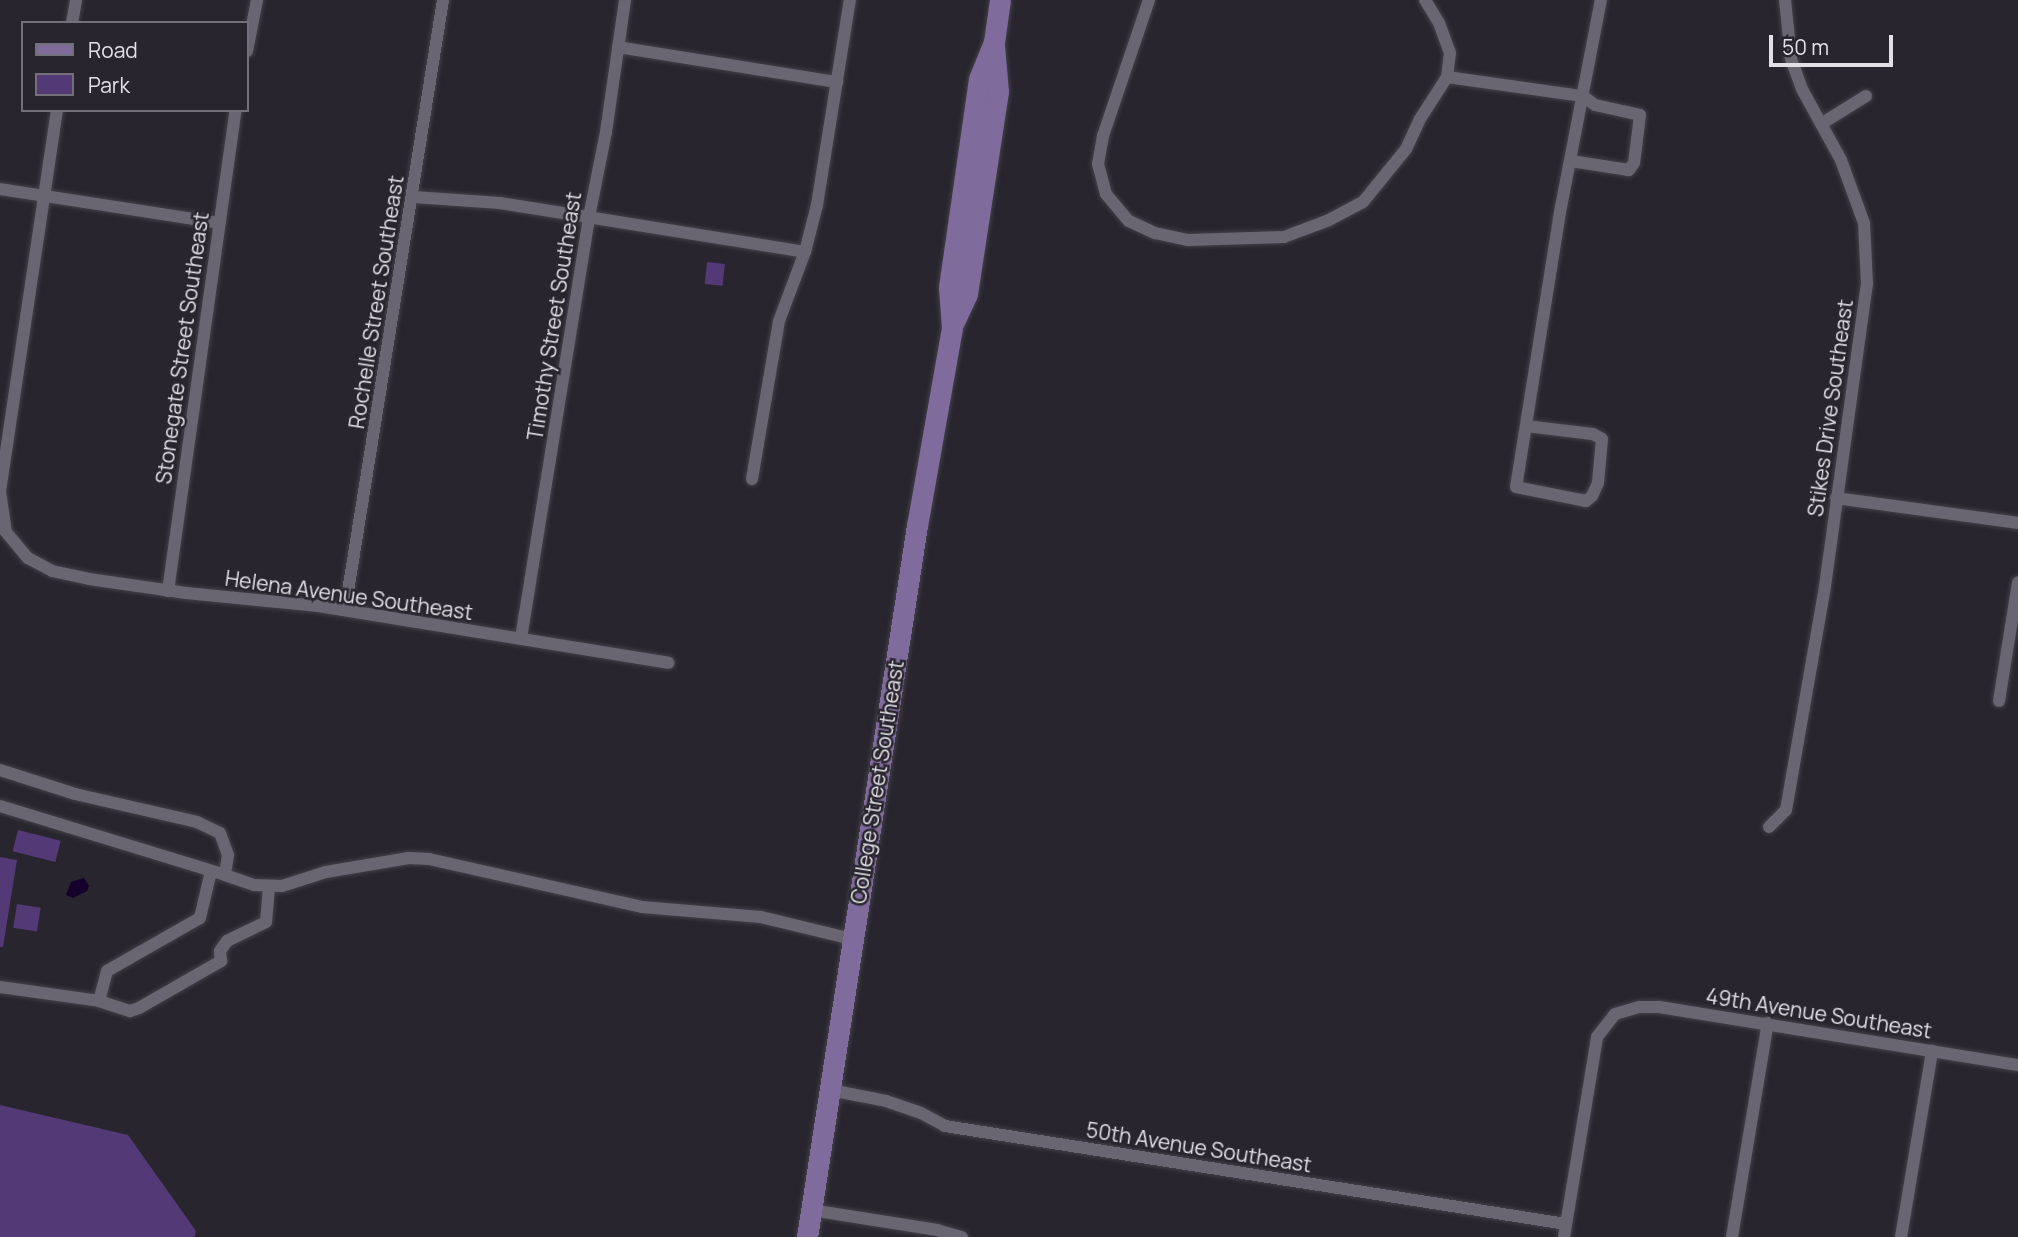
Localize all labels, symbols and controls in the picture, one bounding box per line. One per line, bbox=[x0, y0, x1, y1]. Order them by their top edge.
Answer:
legend bbox=[21, 21, 248, 112]
scale bar bbox=[1773, 21, 1897, 65]
text: 50 m bbox=[1782, 33, 1829, 61]
text: Road bbox=[88, 36, 138, 64]
text: Park bbox=[88, 71, 130, 99]
street label: Rochelle Street Southeast bbox=[344, 174, 408, 430]
street label: Timothy Street Southeast bbox=[522, 190, 586, 442]
street label: Stonegate Street Southeast bbox=[150, 210, 214, 486]
street label: Stikes Drive Southeast bbox=[1802, 298, 1858, 518]
street label: Helena Avenue Southeast bbox=[224, 565, 474, 625]
street label: College Street Southeast bbox=[845, 658, 909, 906]
street label: 49th Avenue Southeast bbox=[1704, 983, 1934, 1043]
street label: 50th Avenue Southeast bbox=[1084, 1117, 1314, 1177]

